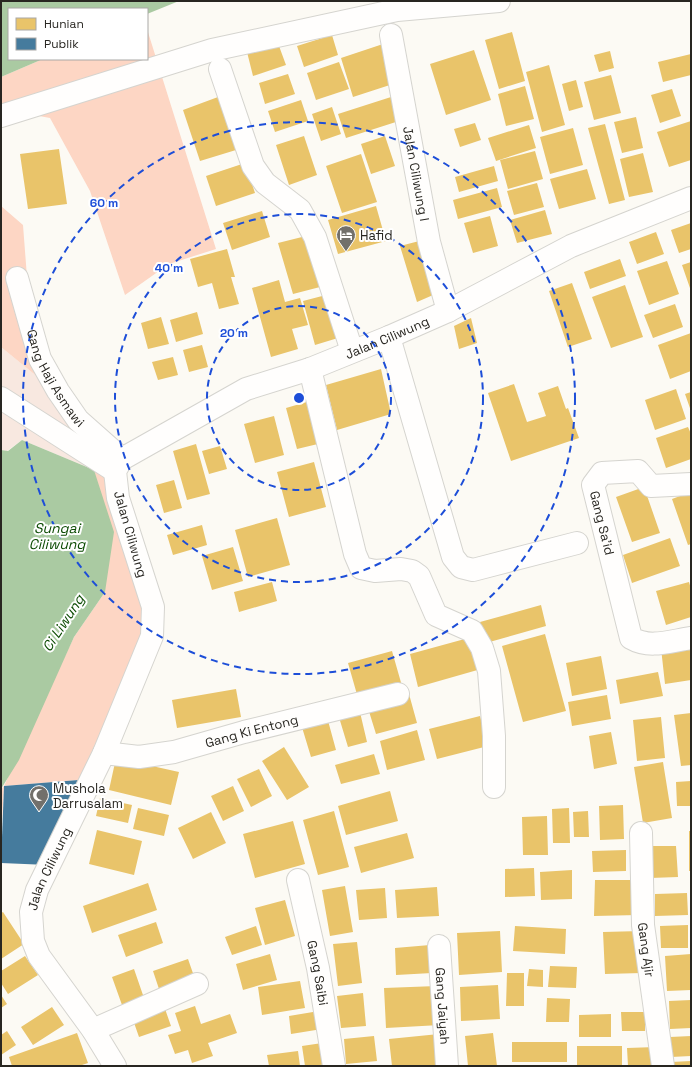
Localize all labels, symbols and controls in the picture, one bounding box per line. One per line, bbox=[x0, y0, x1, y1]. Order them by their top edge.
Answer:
legend bbox=[8, 8, 148, 60]
text: Hunian bbox=[44, 16, 84, 32]
text: Publik bbox=[44, 36, 79, 52]
street label: Jalan Ciliwung I bbox=[399, 125, 433, 223]
text: 60 m bbox=[90, 195, 118, 211]
hotel icon: Hafid bbox=[335, 224, 357, 252]
place label: Hafid bbox=[360, 227, 393, 244]
text: 40 m bbox=[155, 260, 183, 276]
street label: Jalan Ciliwung bbox=[343, 312, 432, 363]
text: 20 m bbox=[220, 325, 248, 341]
street label: Gang Haji Asmawi bbox=[23, 327, 88, 431]
centre of rings bbox=[292, 391, 306, 405]
street label: Jalan Ciliwung bbox=[110, 489, 151, 579]
street label: Gang Sa'id bbox=[586, 489, 618, 557]
water label: Sungai Ciliwung bbox=[29, 519, 86, 553]
water label: Ci Liwung bbox=[38, 590, 89, 655]
street label: Gang Ki Entong bbox=[203, 711, 300, 752]
place label: Mushola Darrusalam bbox=[53, 780, 123, 812]
mosque icon: Mushola Darrusalam bbox=[28, 784, 50, 812]
street label: Jalan Ciliwung bbox=[24, 825, 75, 912]
street label: Gang Ajir bbox=[634, 921, 658, 978]
street label: Gang Saibi bbox=[303, 939, 332, 1007]
street label: Gang Jaiyah bbox=[431, 967, 454, 1045]

